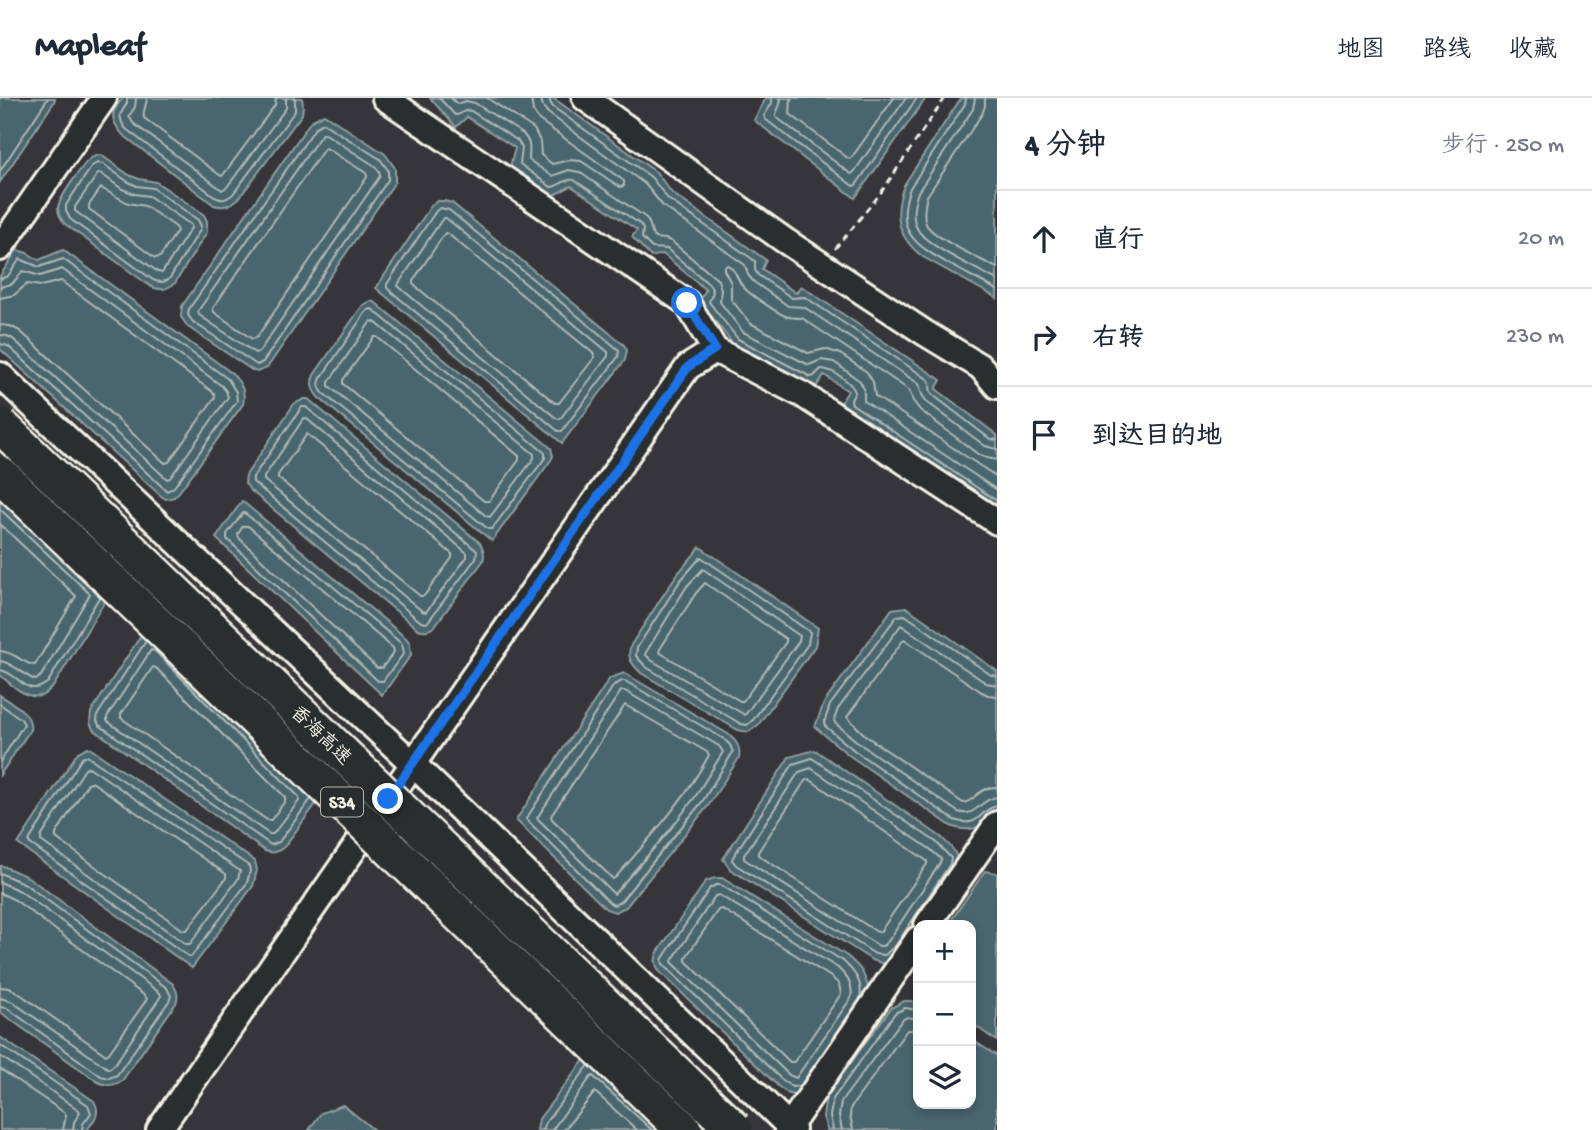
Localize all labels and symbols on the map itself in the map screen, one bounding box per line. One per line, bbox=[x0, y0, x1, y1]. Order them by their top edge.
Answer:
route start bbox=[671, 287, 702, 318]
street label: 香海高速 bbox=[284, 701, 356, 771]
route end bbox=[372, 783, 403, 814]
road number: S34 bbox=[321, 788, 363, 816]

